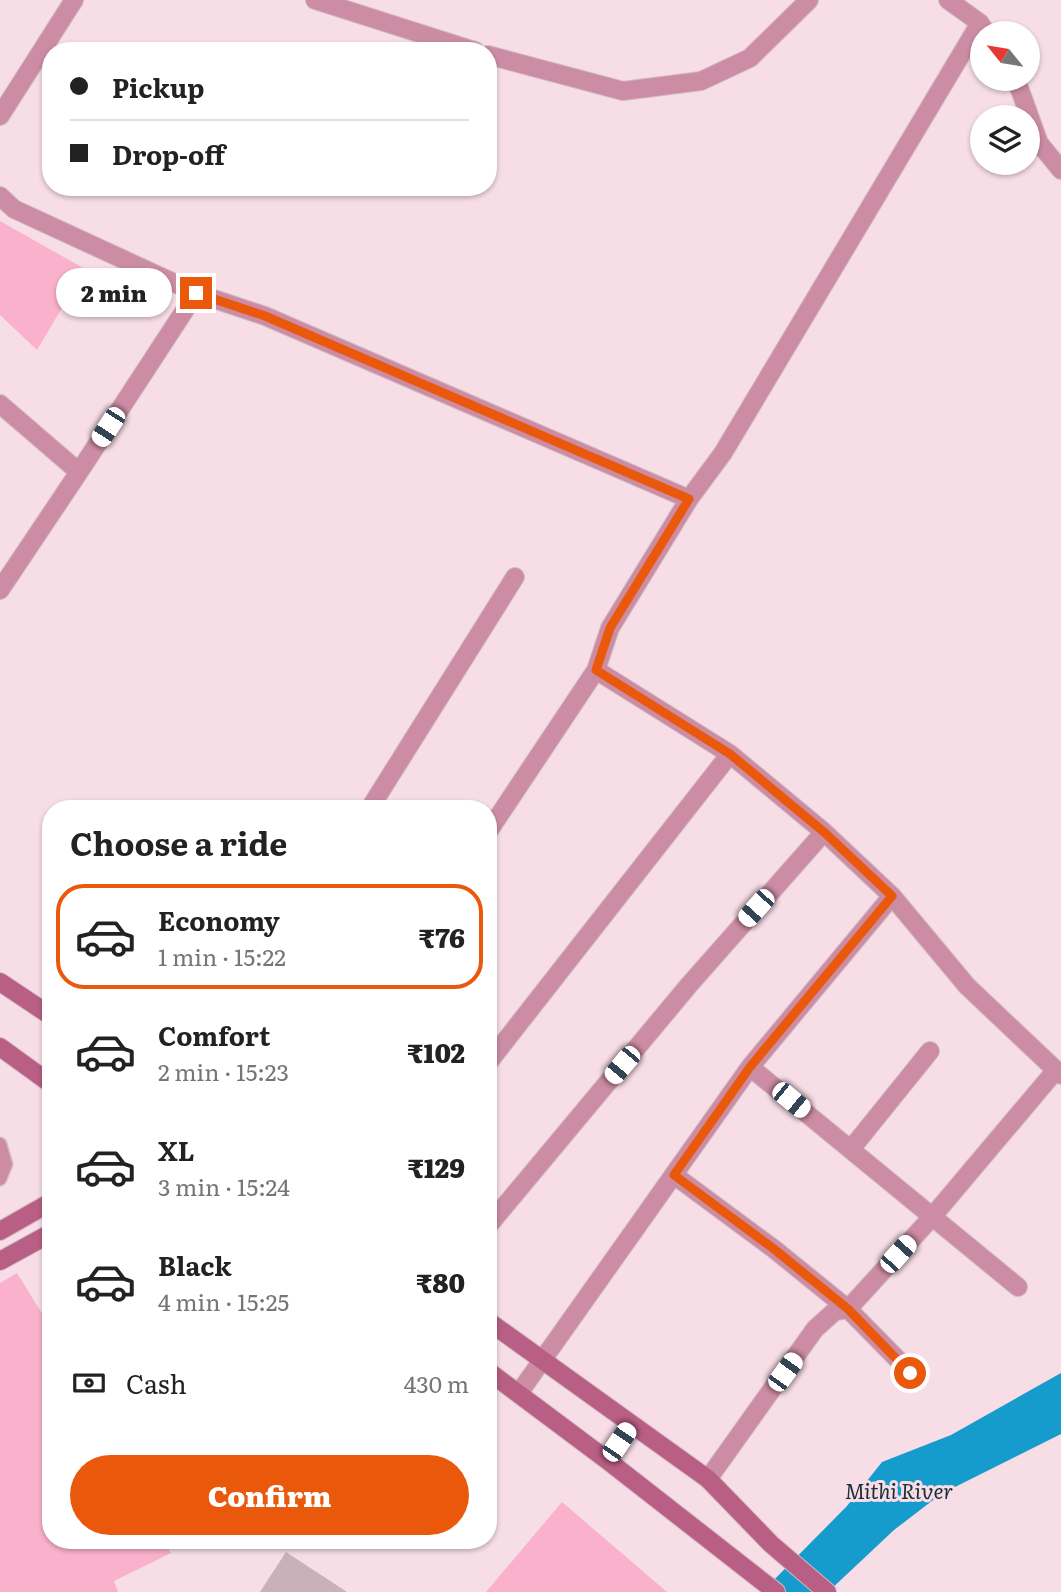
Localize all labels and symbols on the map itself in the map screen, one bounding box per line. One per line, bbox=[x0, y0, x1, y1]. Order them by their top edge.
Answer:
north arrow bbox=[970, 21, 1040, 91]
callout: 2 min bbox=[56, 268, 172, 318]
route end bbox=[180, 277, 212, 309]
car bbox=[88, 404, 129, 450]
car bbox=[735, 885, 778, 931]
car bbox=[601, 1042, 644, 1088]
car bbox=[769, 1079, 814, 1121]
car bbox=[877, 1231, 920, 1277]
car bbox=[765, 1349, 806, 1395]
route start bbox=[894, 1357, 926, 1389]
car bbox=[599, 1419, 640, 1465]
water label: Mithi River bbox=[845, 1474, 953, 1505]

